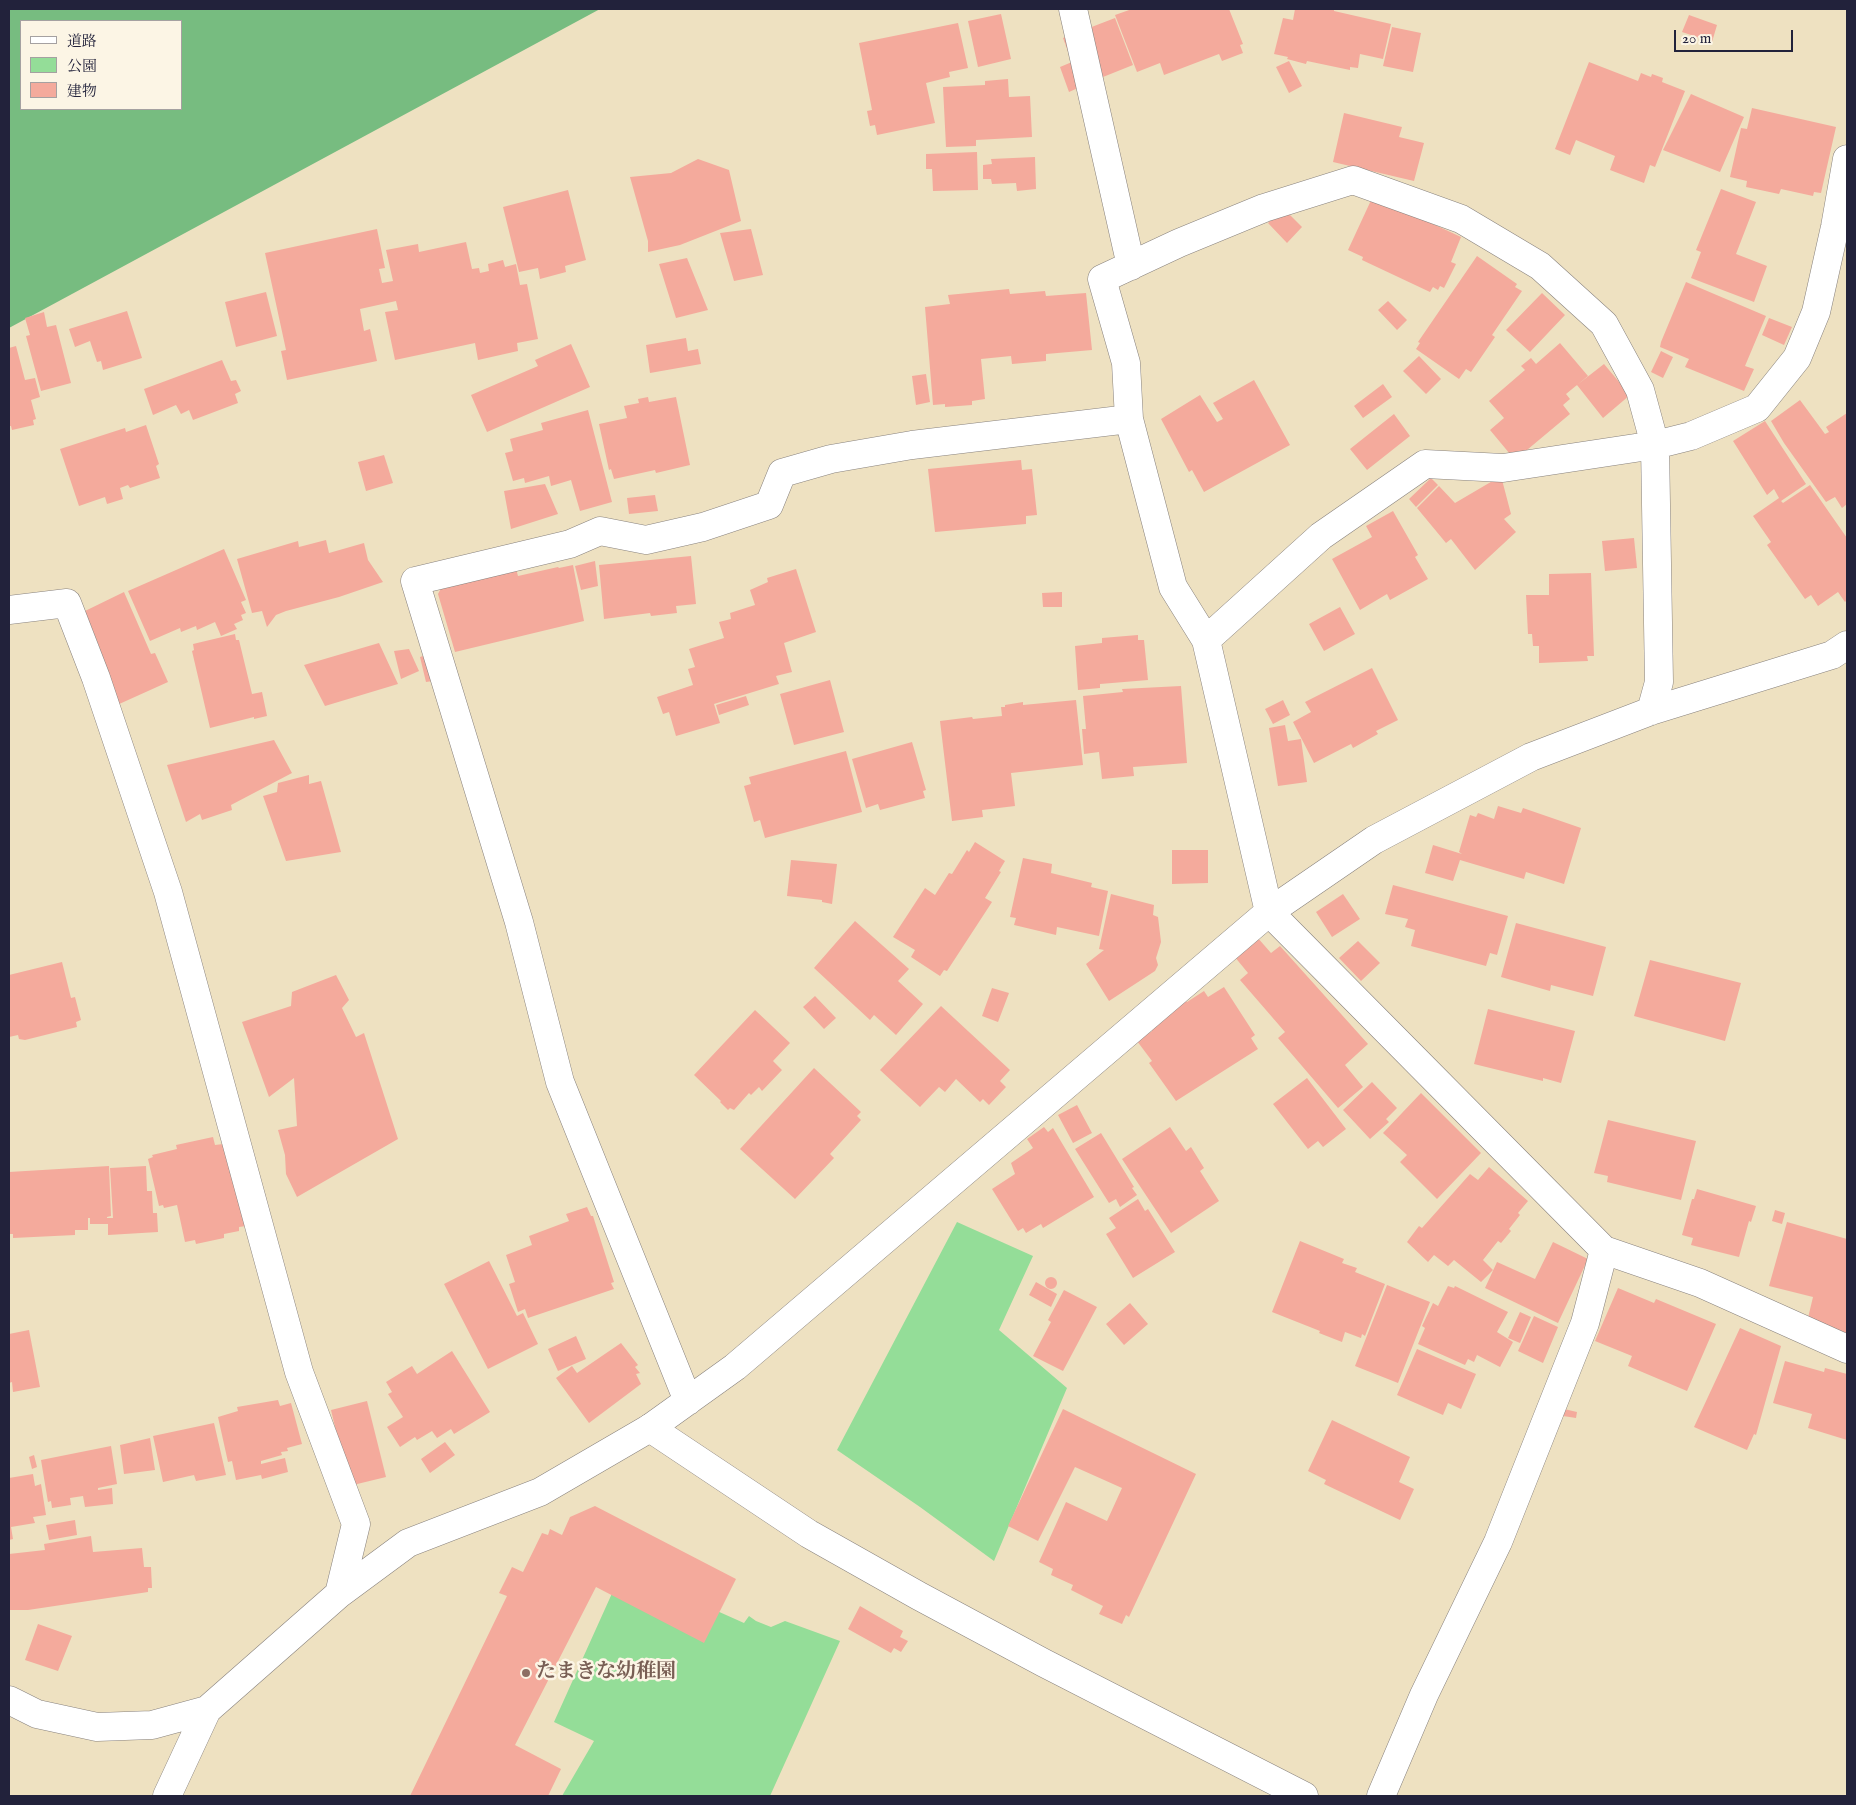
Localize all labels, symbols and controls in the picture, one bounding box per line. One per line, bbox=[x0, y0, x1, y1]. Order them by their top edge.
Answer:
legend bbox=[20, 20, 182, 110]
scale bar bbox=[1676, 20, 1795, 52]
text: 20 m bbox=[1682, 29, 1711, 48]
text: 道路 bbox=[67, 32, 97, 51]
text: 公園 bbox=[67, 57, 97, 76]
text: 建物 bbox=[67, 82, 97, 101]
place label: たまきな幼稚園 bbox=[536, 1661, 676, 1685]
marker: たまきな幼稚園 bbox=[520, 1667, 532, 1679]

